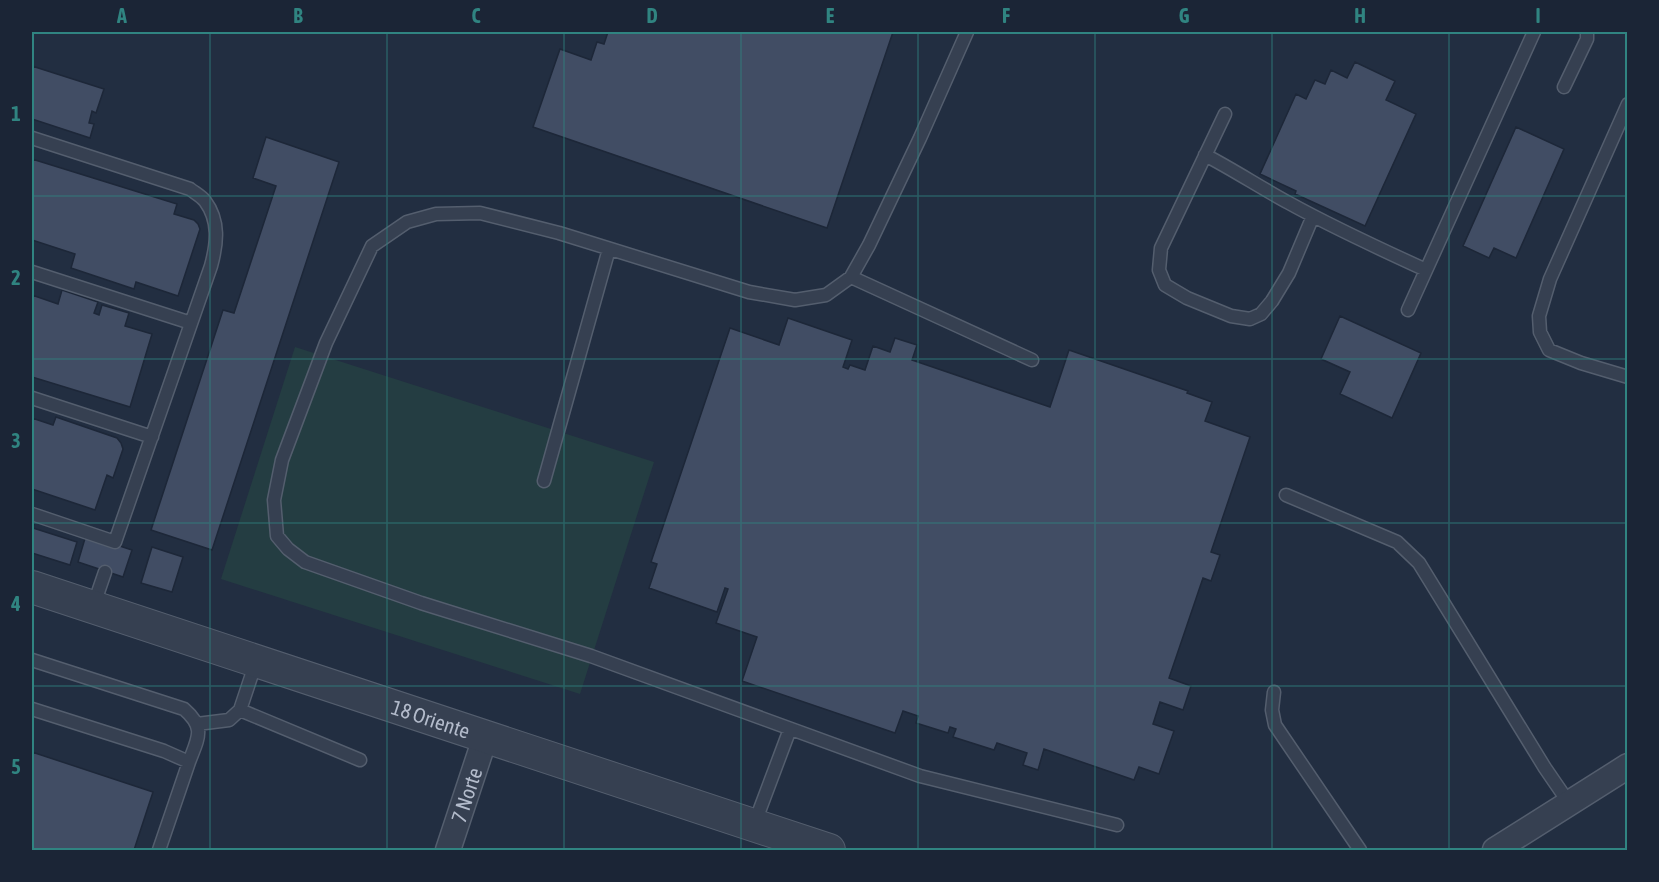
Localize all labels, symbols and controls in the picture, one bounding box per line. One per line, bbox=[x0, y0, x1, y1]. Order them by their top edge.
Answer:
text: A bbox=[116, 4, 127, 27]
text: B bbox=[293, 4, 303, 27]
text: C bbox=[472, 4, 481, 27]
text: D bbox=[646, 4, 658, 27]
text: E bbox=[826, 4, 835, 27]
text: F bbox=[1002, 4, 1010, 27]
text: G bbox=[1179, 4, 1190, 27]
text: H bbox=[1354, 4, 1366, 27]
text: I bbox=[1535, 4, 1541, 27]
text: 1 bbox=[11, 102, 21, 125]
text: 2 bbox=[11, 266, 21, 289]
text: 3 bbox=[11, 429, 21, 452]
text: 4 bbox=[10, 592, 21, 615]
street label: 18 Oriente bbox=[389, 695, 473, 743]
text: 5 bbox=[11, 755, 21, 778]
street label: 7 Norte bbox=[446, 764, 486, 825]

